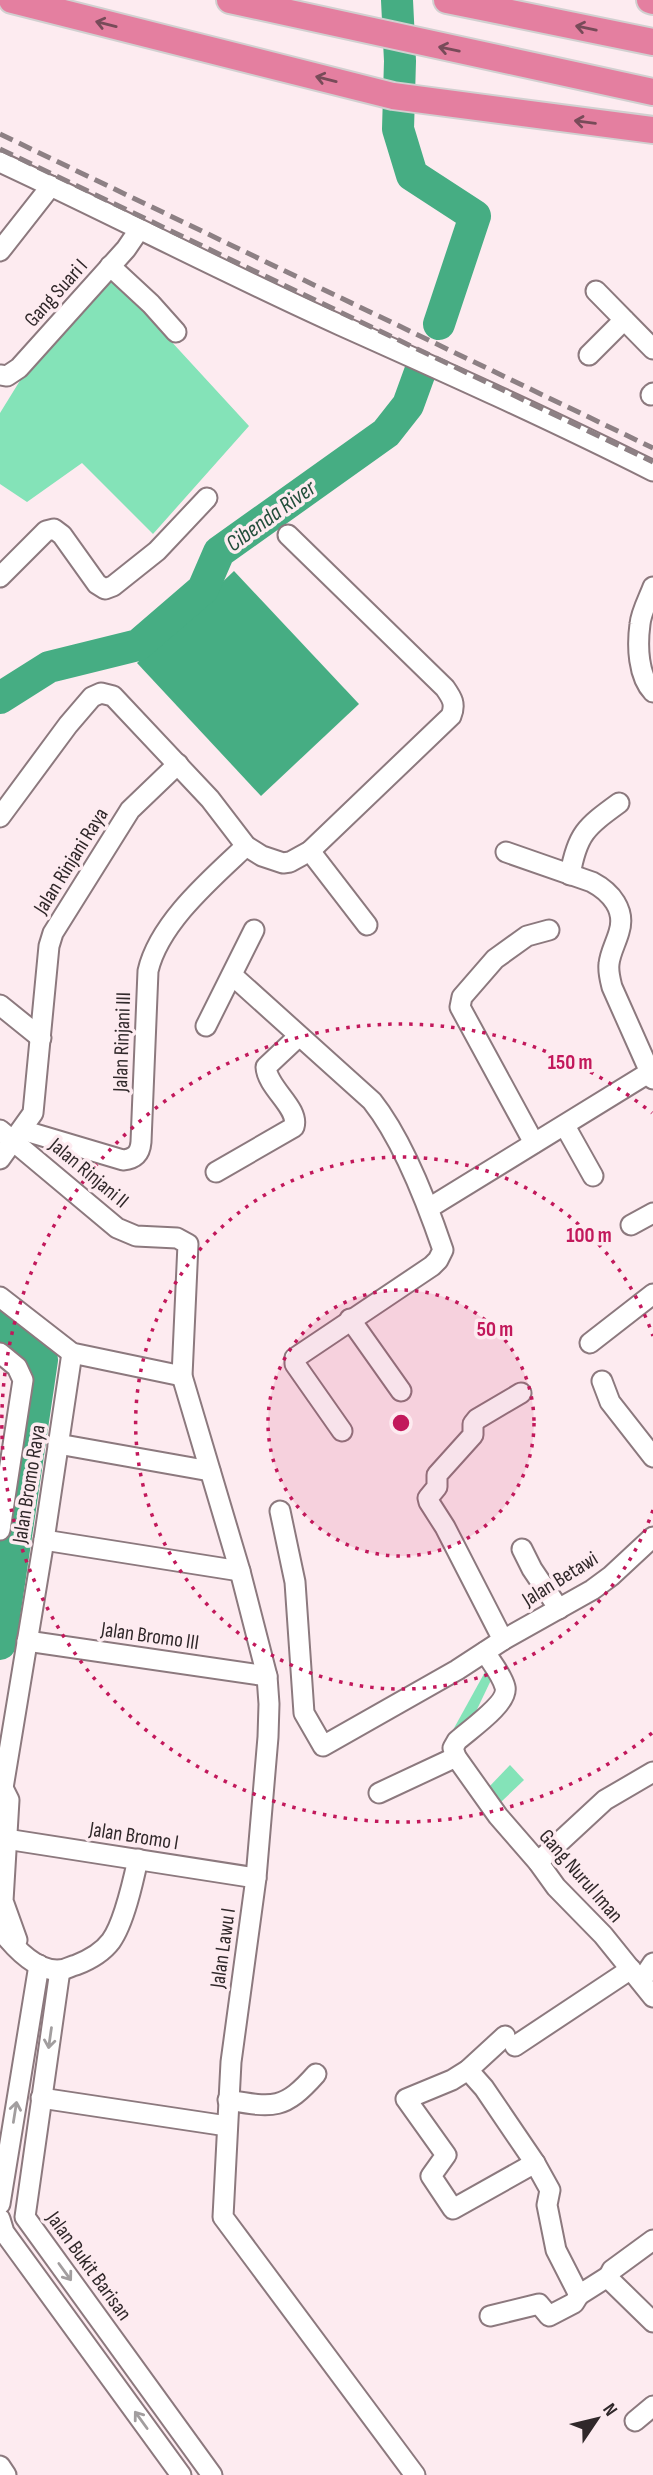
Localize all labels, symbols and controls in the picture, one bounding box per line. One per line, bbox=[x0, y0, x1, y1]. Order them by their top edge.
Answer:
one-way arrow bbox=[95, 17, 118, 30]
one-way arrow bbox=[575, 21, 598, 35]
one-way arrow bbox=[438, 41, 461, 55]
one-way arrow bbox=[315, 72, 338, 85]
one-way arrow bbox=[574, 115, 597, 128]
street label: Gang Suari I bbox=[19, 254, 93, 332]
water label: Cibenda River bbox=[221, 473, 322, 558]
street label: Jalan Rinjani Raya bbox=[28, 803, 114, 920]
street label: Jalan Rinjani III bbox=[108, 992, 136, 1093]
text: 150 m bbox=[548, 1050, 592, 1075]
street label: Jalan Rinjani II bbox=[43, 1132, 134, 1213]
text: 100 m bbox=[566, 1223, 612, 1248]
text: 50 m bbox=[477, 1317, 513, 1342]
centre of rings bbox=[389, 1411, 413, 1435]
street label: Jalan Bromo Raya bbox=[7, 1423, 51, 1546]
street label: Jalan Betawi bbox=[517, 1546, 602, 1612]
street label: Jalan Bromo III bbox=[98, 1617, 201, 1655]
street label: Jalan Bromo I bbox=[86, 1816, 181, 1855]
street label: Gang Nurul Iman bbox=[534, 1824, 628, 1928]
street label: Jalan Lawu I bbox=[205, 1906, 241, 1991]
one-way arrow bbox=[43, 2026, 56, 2049]
one-way arrow bbox=[9, 2102, 22, 2124]
street label: Jalan Bukit Barisan bbox=[41, 2206, 137, 2325]
one-way arrow bbox=[58, 2262, 72, 2281]
north arrow bbox=[562, 2384, 632, 2454]
text: N bbox=[597, 2399, 622, 2421]
one-way arrow bbox=[134, 2411, 148, 2430]

